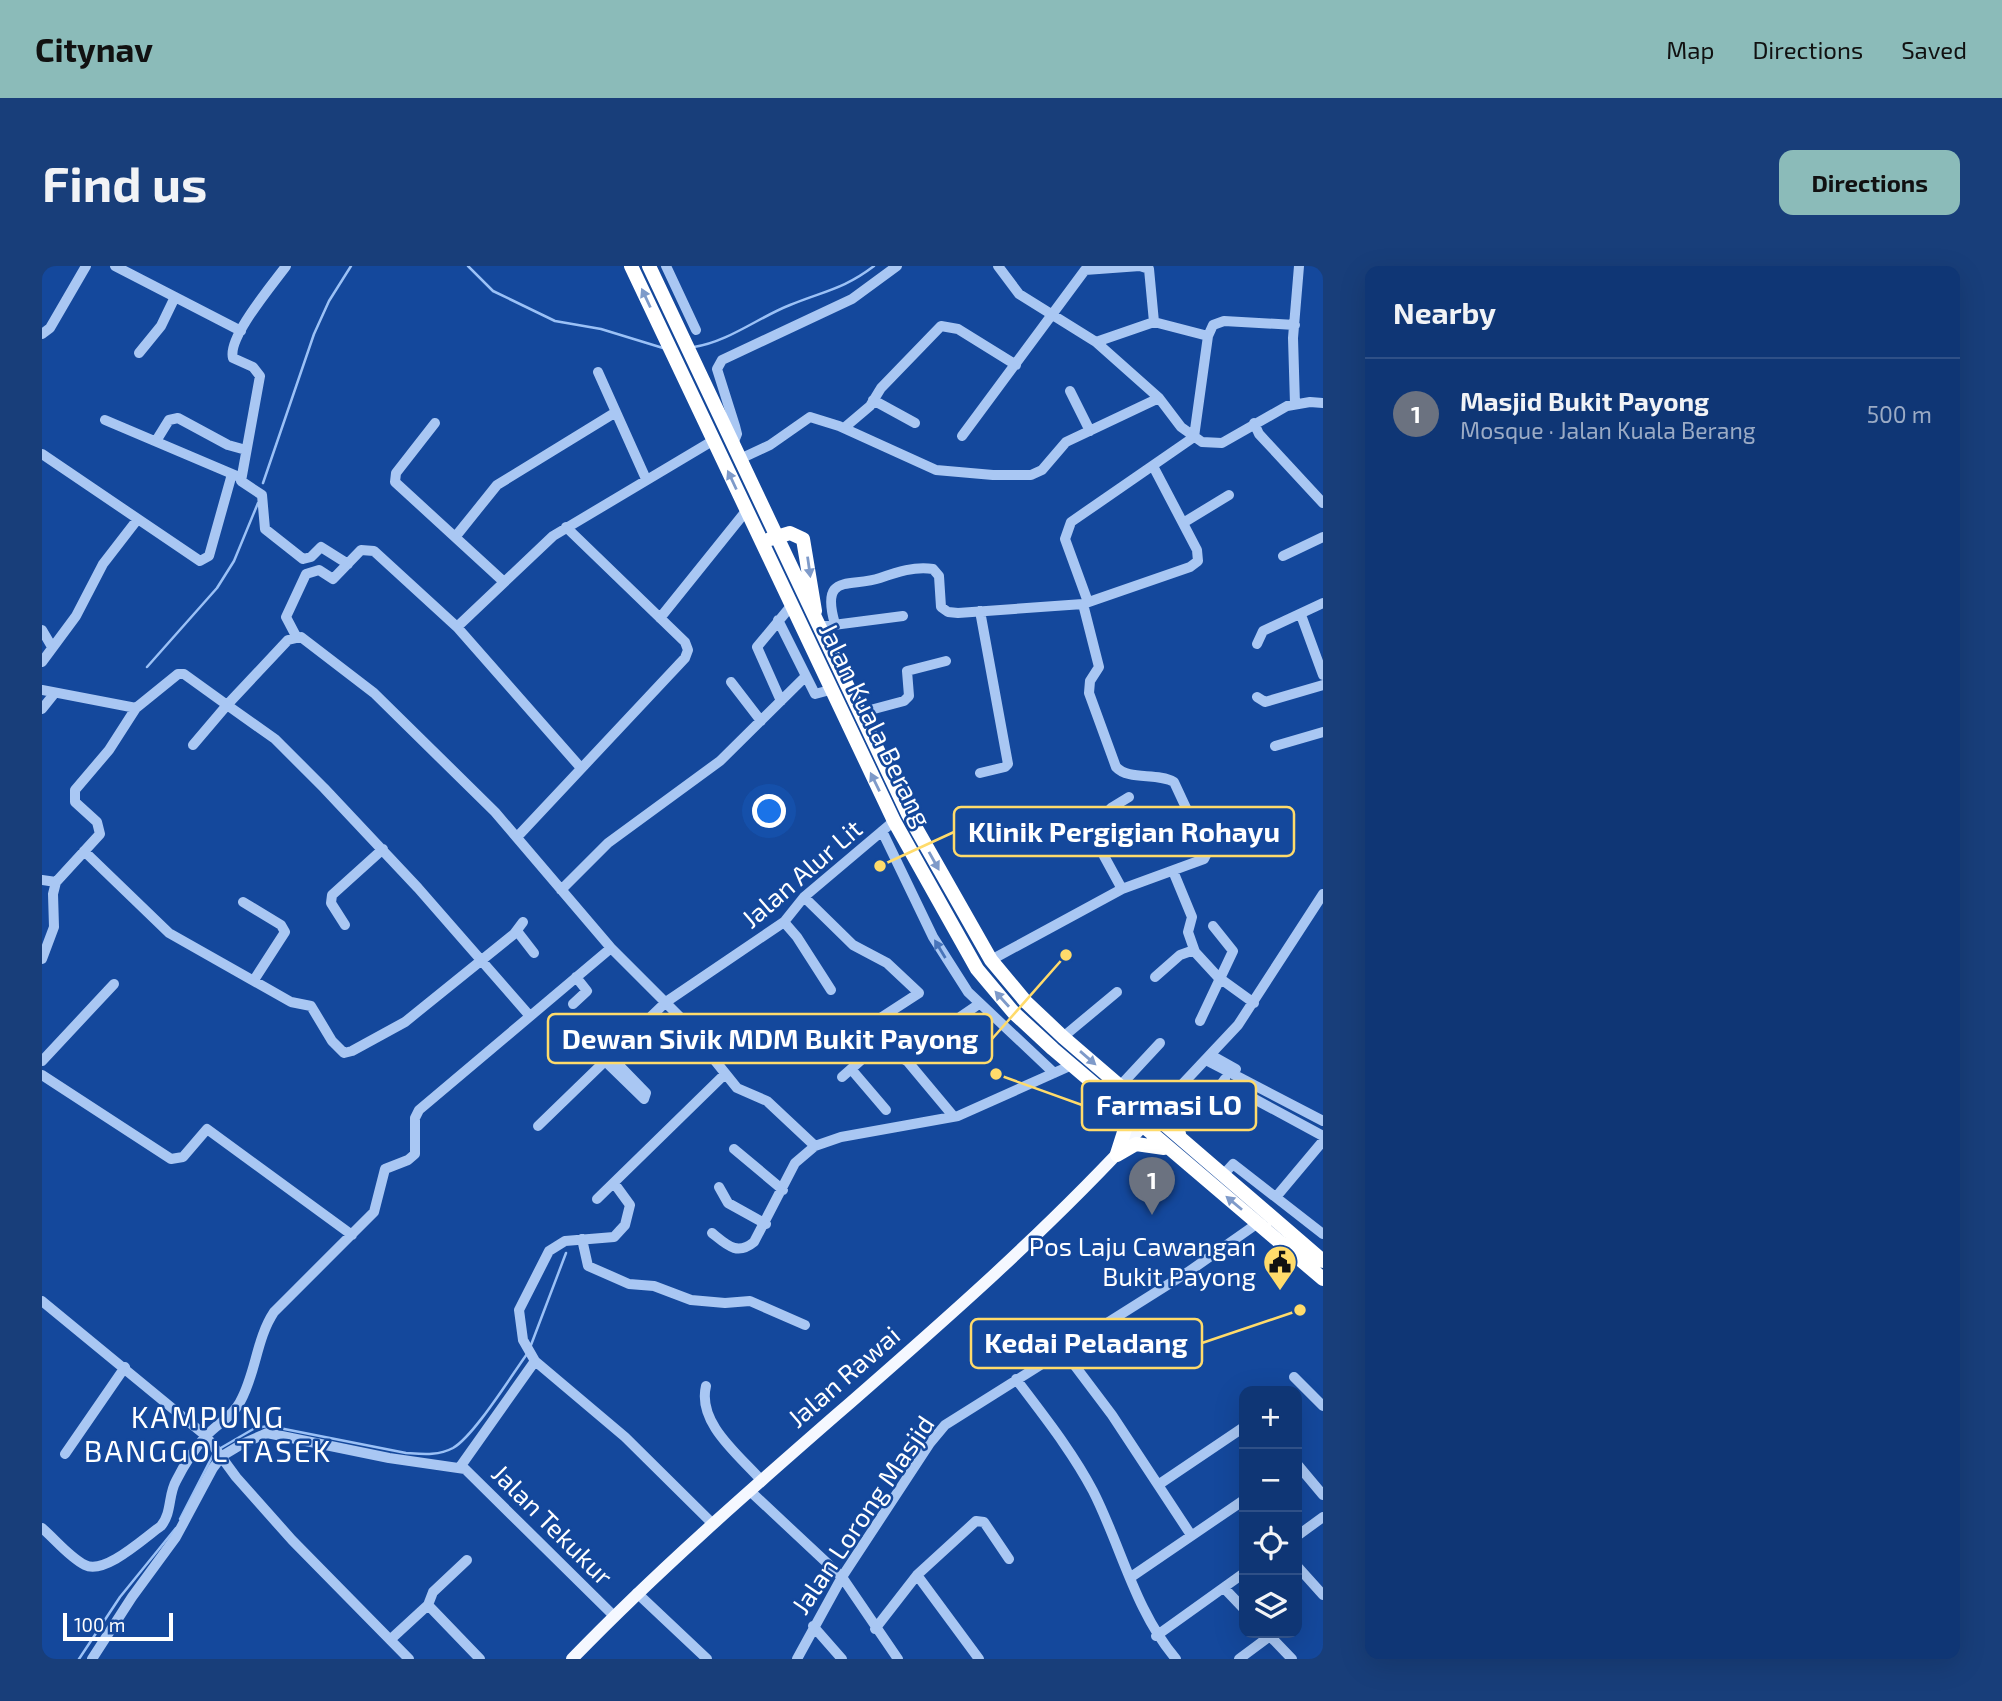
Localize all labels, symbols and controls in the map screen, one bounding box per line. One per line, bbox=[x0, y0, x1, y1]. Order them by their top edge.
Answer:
text: Citynav bbox=[35, 29, 153, 69]
text: Map bbox=[1666, 35, 1714, 64]
text: Directions bbox=[1752, 35, 1863, 64]
text: Saved bbox=[1901, 35, 1967, 64]
button: Directions bbox=[1779, 150, 1960, 215]
text: Find us bbox=[42, 153, 207, 212]
one-way arrow bbox=[640, 288, 652, 308]
text: Nearby bbox=[1393, 294, 1496, 330]
text: Masjid Bukit Payong bbox=[1460, 385, 1709, 416]
text: 1 bbox=[1411, 400, 1421, 428]
text: 500 m bbox=[1867, 400, 1932, 428]
text: Mosque · Jalan Kuala Berang bbox=[1460, 416, 1756, 444]
one-way arrow bbox=[726, 470, 738, 490]
one-way arrow bbox=[804, 556, 815, 578]
street label: Jalan Kuala Berang bbox=[814, 618, 939, 831]
one-way arrow bbox=[869, 772, 880, 792]
your location bbox=[752, 794, 786, 828]
callout: Klinik Pergigian Rohayu bbox=[954, 807, 1294, 856]
street label: Jalan Alur Lit bbox=[734, 812, 868, 934]
text: Klinik Pergigian Rohayu bbox=[968, 814, 1280, 848]
one-way arrow bbox=[928, 851, 940, 871]
one-way arrow bbox=[933, 939, 946, 958]
one-way arrow bbox=[994, 990, 1010, 1008]
callout: Dewan Sivik MDM Bukit Payong bbox=[548, 1014, 992, 1063]
text: Dewan Sivik MDM Bukit Payong bbox=[562, 1021, 978, 1055]
one-way arrow bbox=[1079, 1050, 1096, 1065]
callout: Farmasi LO bbox=[1082, 1081, 1256, 1130]
text: Farmasi LO bbox=[1096, 1087, 1242, 1121]
pin: 1 bbox=[1129, 1157, 1175, 1215]
one-way arrow bbox=[1225, 1196, 1242, 1211]
place label: Pos Laju Cawangan Bukit Payong bbox=[1029, 1230, 1256, 1291]
public building icon: Pos Laju Cawangan Bukit Payong bbox=[1261, 1243, 1299, 1292]
street label: Jalan Rawai bbox=[781, 1319, 905, 1433]
callout: Kedai Peladang bbox=[971, 1319, 1202, 1368]
text: Kedai Peladang bbox=[984, 1325, 1188, 1359]
map controls bbox=[1239, 1386, 1302, 1638]
button: + bbox=[1239, 1386, 1302, 1449]
district label: KAMPUNG BANGGOL TASEK bbox=[84, 1398, 332, 1468]
street label: Jalan Lorong Masjid bbox=[784, 1409, 940, 1619]
button: − bbox=[1239, 1449, 1302, 1512]
street label: Jalan Tekukur bbox=[486, 1457, 620, 1591]
button: locate bbox=[1239, 1512, 1302, 1575]
button: layers bbox=[1239, 1575, 1302, 1638]
scale bar bbox=[63, 1610, 173, 1642]
text: 100 m bbox=[74, 1613, 125, 1636]

